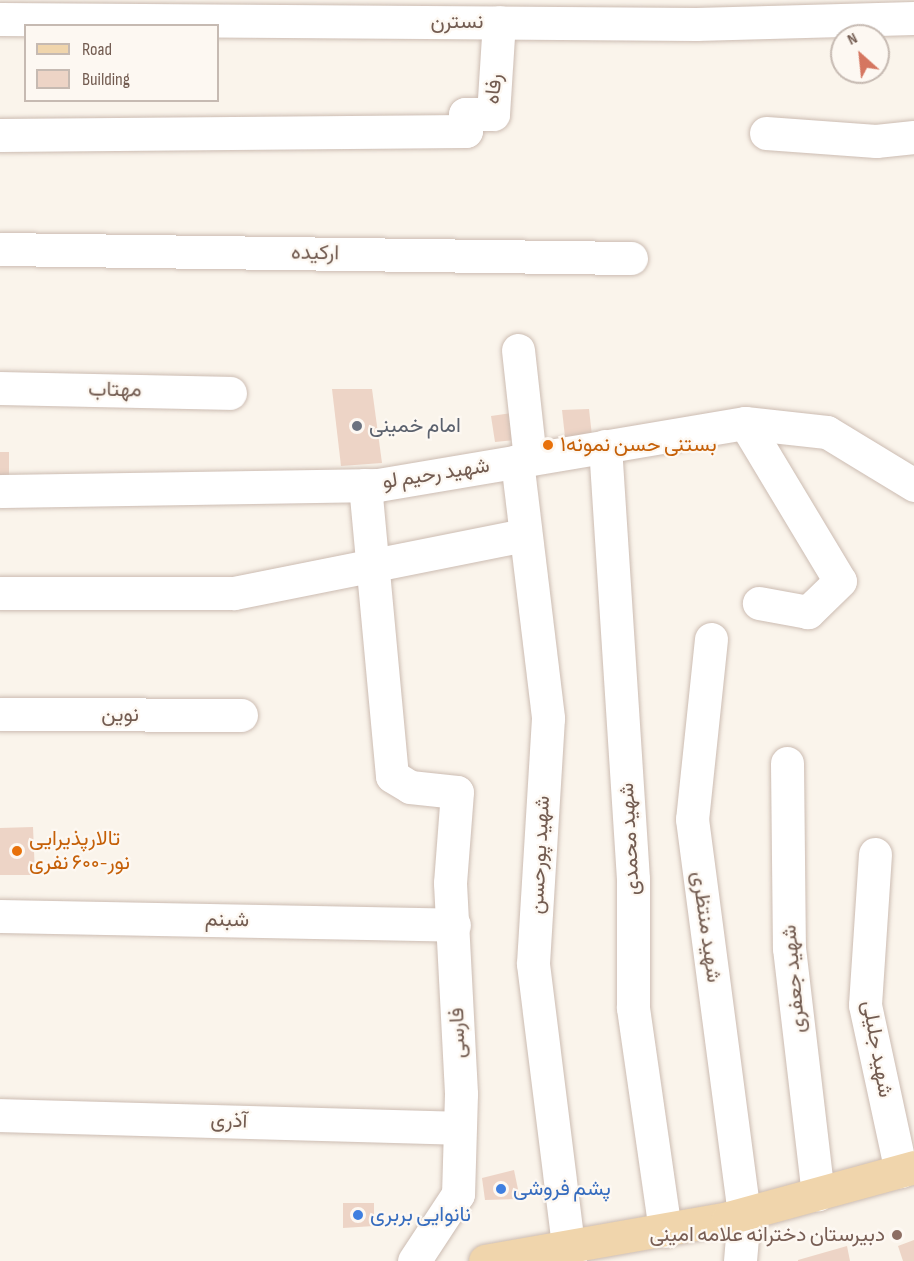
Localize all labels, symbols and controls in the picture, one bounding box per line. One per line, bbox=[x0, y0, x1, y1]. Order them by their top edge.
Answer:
street label: نسترن bbox=[431, 9, 483, 35]
legend bbox=[24, 24, 219, 102]
north arrow bbox=[830, 24, 890, 84]
text: N bbox=[844, 29, 861, 50]
text: Road bbox=[82, 39, 112, 60]
text: Building bbox=[82, 69, 130, 90]
street label: رفاه bbox=[480, 72, 508, 106]
street label: ارکیده bbox=[291, 240, 339, 266]
street label: مهتاب bbox=[88, 377, 142, 403]
place label: امام خمینی bbox=[369, 413, 461, 439]
marker: امام خمینی bbox=[350, 419, 364, 433]
place label: بستنی حسن نمونه۱ bbox=[560, 432, 717, 458]
marker: بستنی حسن نمونه۱ bbox=[541, 438, 555, 452]
street label: شهید رحیم لو bbox=[380, 453, 492, 495]
street label: نوین bbox=[101, 702, 139, 728]
street label: شهید محمدی bbox=[614, 782, 646, 896]
street label: شهید پورحسن bbox=[524, 795, 556, 915]
place label: تالارپذیرایی نور-۶۰۰ نفری bbox=[29, 826, 130, 876]
marker: تالارپذیرایی نور-۶۰۰ نفری bbox=[10, 844, 24, 858]
street label: شهید منتظری bbox=[686, 870, 726, 984]
street label: شبنم bbox=[205, 907, 249, 933]
street label: شهید جعفری bbox=[777, 924, 811, 1034]
street label: شهید جلیلی bbox=[856, 999, 898, 1099]
street label: فارسی bbox=[445, 1007, 471, 1059]
street label: آذری bbox=[210, 1108, 248, 1134]
place label: پشم فروشی bbox=[513, 1176, 611, 1202]
marker: پشم فروشی bbox=[494, 1182, 508, 1196]
place label: نانوایی بربری bbox=[370, 1202, 471, 1228]
marker: نانوایی بربری bbox=[351, 1208, 365, 1222]
place label: دبیرستان دخترانه علامه امینی bbox=[649, 1222, 885, 1248]
marker: دبیرستان دخترانه علامه امینی bbox=[890, 1228, 904, 1242]

